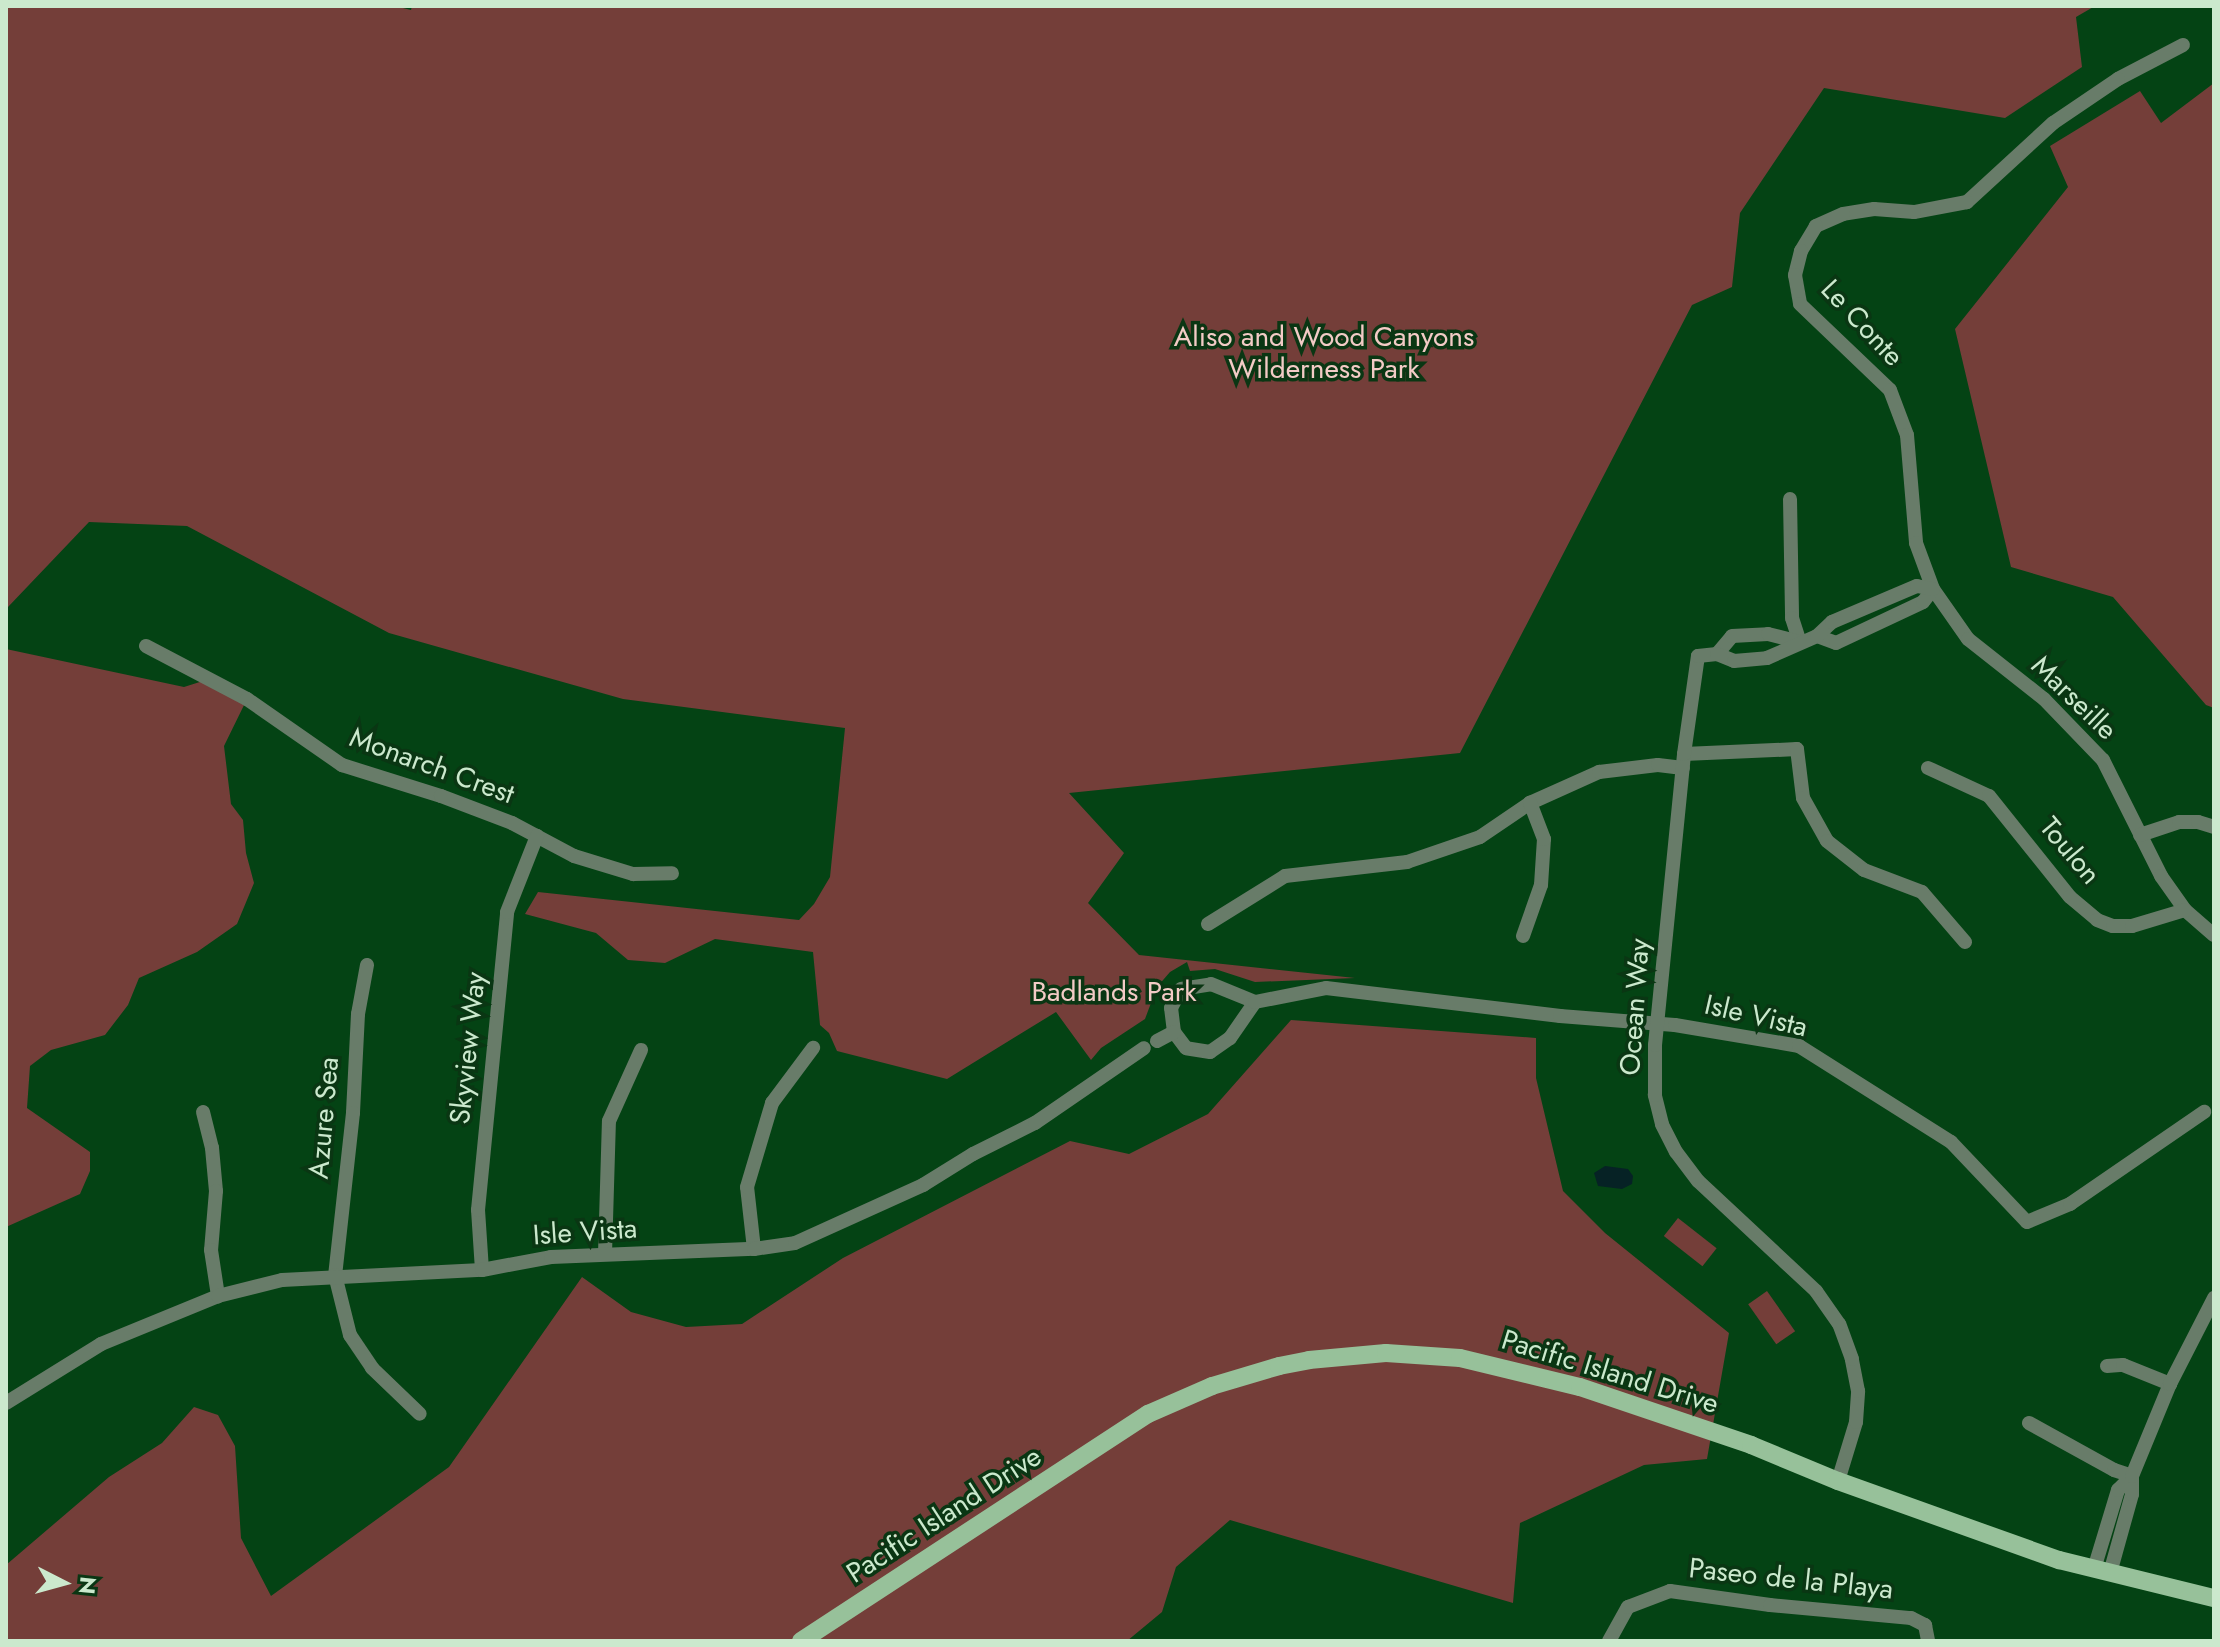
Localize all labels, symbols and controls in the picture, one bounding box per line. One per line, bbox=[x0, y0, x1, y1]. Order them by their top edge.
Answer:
street label: Le Conte bbox=[1814, 273, 1910, 373]
park label: Aliso and Wood Canyons Wilderness Park bbox=[1174, 320, 1474, 386]
street label: Marseille bbox=[2024, 649, 2124, 747]
street label: Monarch Crest bbox=[345, 721, 519, 811]
street label: Toulon bbox=[2033, 811, 2107, 891]
street label: Ocean Way bbox=[1613, 937, 1657, 1077]
street label: Skyview Way bbox=[443, 970, 493, 1126]
park label: Badlands Park bbox=[1031, 975, 1197, 1009]
street label: Isle Vista bbox=[1701, 988, 1811, 1044]
street label: Azure Sea bbox=[302, 1056, 346, 1180]
street label: Isle Vista bbox=[532, 1212, 638, 1252]
street label: Pacific Island Drive bbox=[1497, 1323, 1723, 1421]
street label: Pacific Island Drive bbox=[840, 1440, 1048, 1590]
north arrow bbox=[24, 1543, 104, 1623]
street label: Paseo de la Playa bbox=[1687, 1552, 1895, 1606]
text: N bbox=[71, 1575, 105, 1596]

